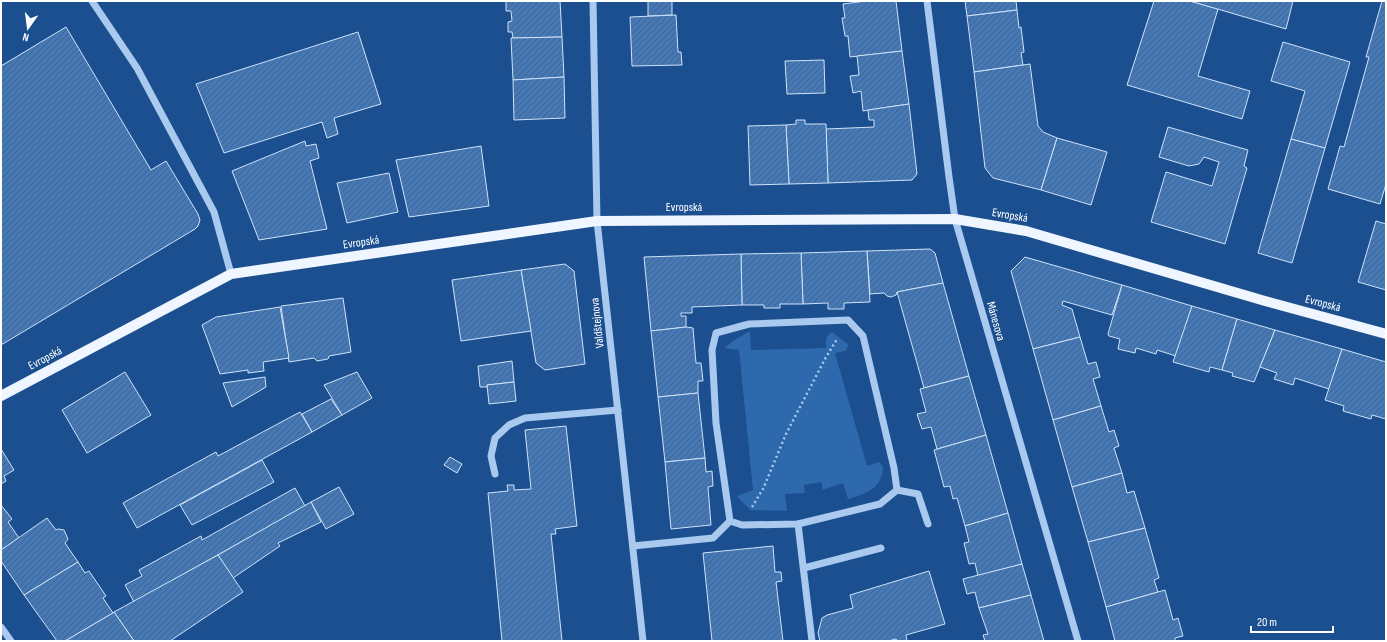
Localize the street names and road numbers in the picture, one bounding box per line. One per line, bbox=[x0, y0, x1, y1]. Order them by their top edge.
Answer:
street label: Evropská bbox=[666, 200, 703, 215]
street label: Evropská bbox=[991, 205, 1029, 226]
street label: Evropská bbox=[342, 232, 380, 252]
street label: Evropská bbox=[1303, 292, 1343, 316]
street label: Valdštejnova bbox=[587, 297, 608, 349]
street label: Mánesova bbox=[983, 300, 1008, 343]
street label: Evropská bbox=[26, 343, 65, 374]

